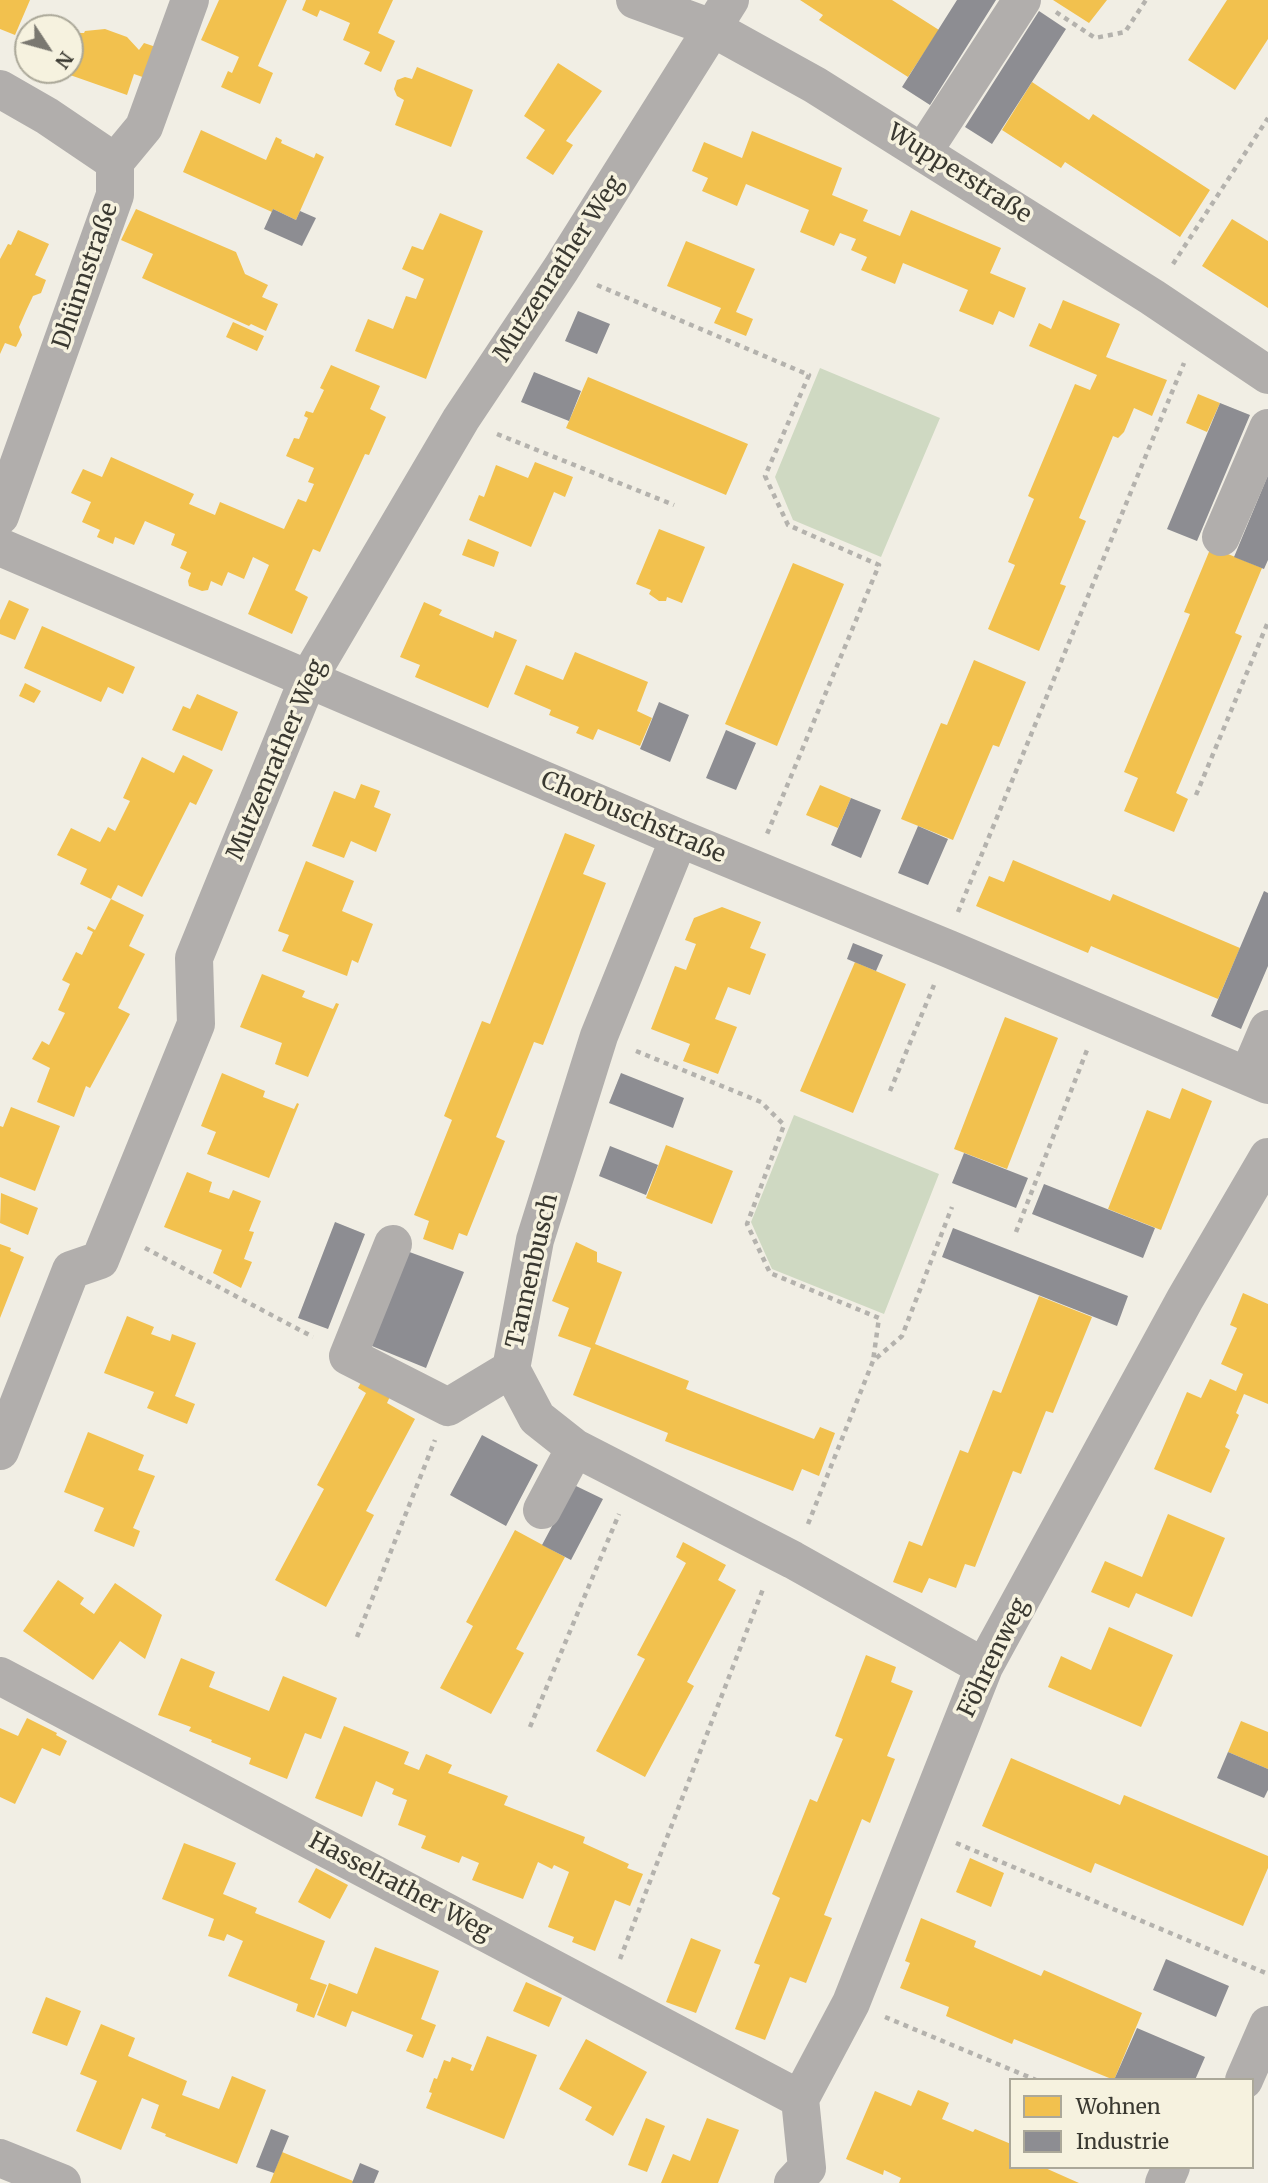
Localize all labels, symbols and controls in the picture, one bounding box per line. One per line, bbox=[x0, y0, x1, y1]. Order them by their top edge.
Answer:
north arrow bbox=[14, 14, 84, 84]
text: N bbox=[50, 47, 78, 73]
street label: Wupperstraße bbox=[882, 118, 1036, 230]
street label: Mutzenrather Weg bbox=[488, 171, 630, 367]
street label: Dhünnstraße bbox=[47, 199, 125, 353]
street label: Mutzenrather Weg bbox=[222, 655, 332, 865]
street label: Chorbuschstraße bbox=[536, 766, 730, 870]
street label: Tannenbusch bbox=[501, 1191, 565, 1351]
street label: Föhrenweg bbox=[953, 1594, 1035, 1722]
street label: Hasselrather Weg bbox=[304, 1827, 496, 1947]
legend bbox=[1009, 2078, 1254, 2169]
text: Wohnen bbox=[1076, 2093, 1161, 2120]
text: Industrie bbox=[1076, 2128, 1169, 2155]

